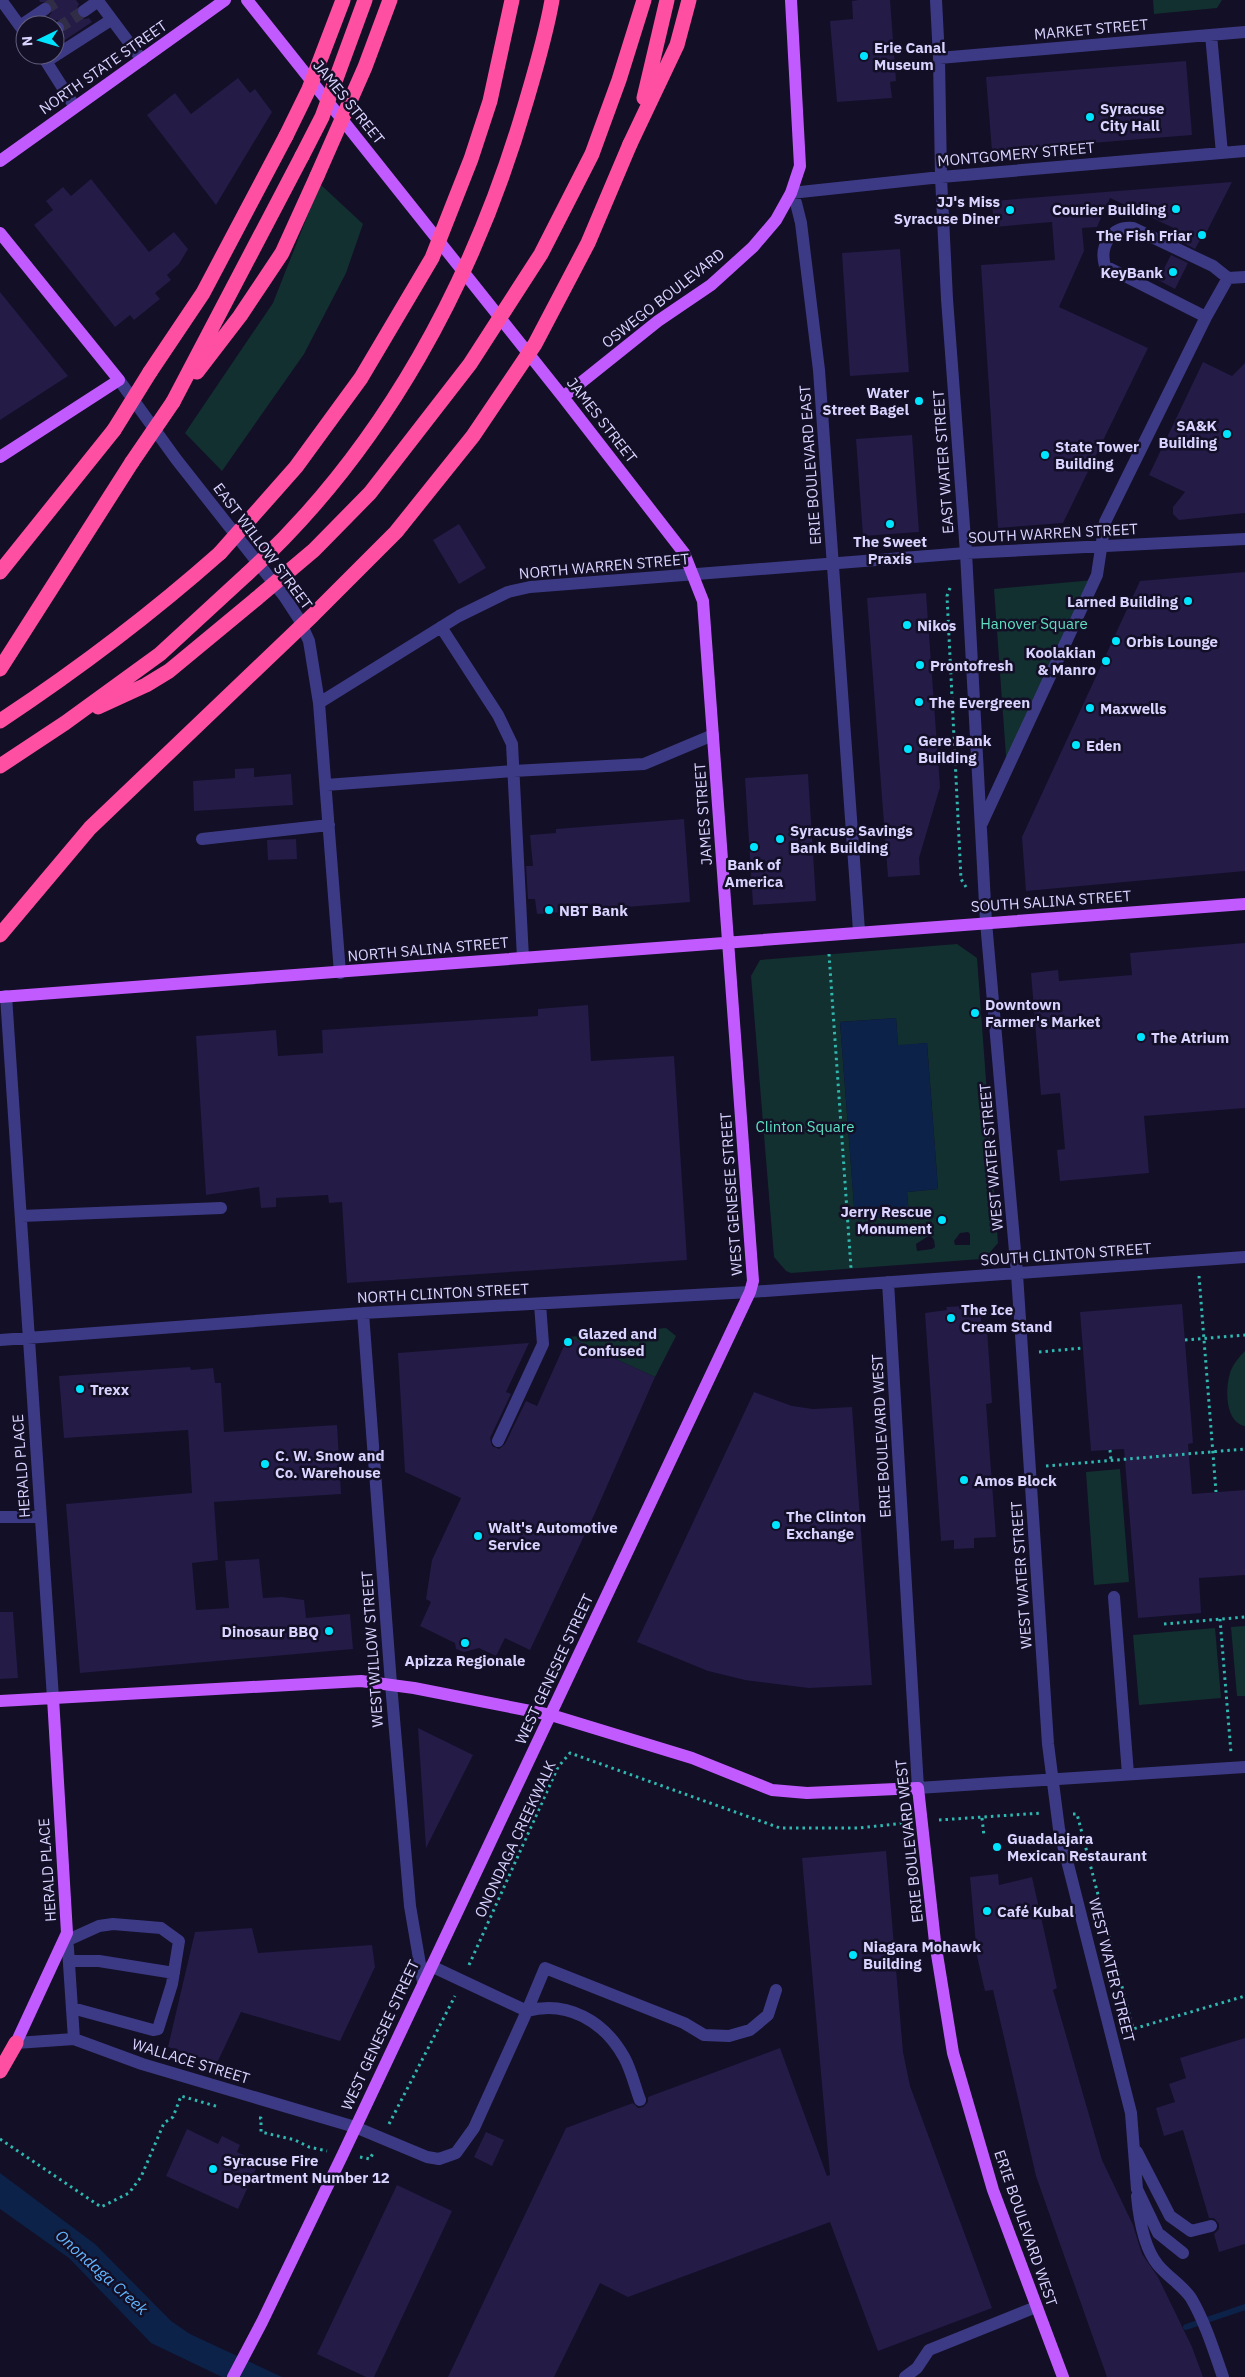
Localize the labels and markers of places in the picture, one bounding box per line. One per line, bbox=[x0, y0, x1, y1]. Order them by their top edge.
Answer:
place label: Erie Canal Museum bbox=[874, 38, 946, 74]
marker: Erie Canal Museum bbox=[858, 50, 870, 62]
place label: Syracuse City Hall bbox=[1100, 99, 1164, 135]
marker: Syracuse City Hall bbox=[1084, 111, 1096, 123]
place label: JJ's Miss Syracuse Diner bbox=[894, 192, 1000, 228]
place label: Courier Building bbox=[1052, 200, 1167, 219]
marker: Courier Building bbox=[1170, 203, 1182, 215]
marker: JJ's Miss Syracuse Diner bbox=[1004, 204, 1016, 216]
place label: The Fish Friar bbox=[1096, 226, 1192, 245]
marker: The Fish Friar bbox=[1196, 229, 1208, 241]
place label: KeyBank bbox=[1100, 263, 1163, 282]
marker: KeyBank bbox=[1167, 266, 1179, 278]
place label: Water Street Bagel bbox=[822, 383, 909, 419]
marker: Water Street Bagel bbox=[913, 395, 925, 407]
place label: SA&K Building bbox=[1159, 416, 1218, 452]
marker: SA&K Building bbox=[1221, 428, 1233, 440]
place label: State Tower Building bbox=[1055, 437, 1139, 473]
marker: State Tower Building bbox=[1039, 449, 1051, 461]
marker: The Sweet Praxis bbox=[884, 518, 896, 530]
place label: The Sweet Praxis bbox=[853, 532, 927, 568]
place label: Larned Building bbox=[1067, 592, 1179, 611]
marker: Larned Building bbox=[1182, 595, 1194, 607]
place label: Nikos bbox=[917, 616, 957, 635]
marker: Nikos bbox=[901, 619, 913, 631]
place label: Orbis Lounge bbox=[1126, 632, 1218, 651]
marker: Orbis Lounge bbox=[1110, 635, 1122, 647]
place label: Koolakian & Manro bbox=[1026, 643, 1096, 679]
marker: Koolakian & Manro bbox=[1100, 655, 1112, 667]
place label: Prontofresh bbox=[930, 656, 1013, 675]
marker: Prontofresh bbox=[914, 659, 926, 671]
place label: The Evergreen bbox=[929, 693, 1030, 712]
marker: The Evergreen bbox=[913, 696, 925, 708]
place label: Maxwells bbox=[1100, 699, 1167, 718]
marker: Maxwells bbox=[1084, 702, 1096, 714]
place label: Gere Bank Building bbox=[918, 731, 992, 767]
place label: Eden bbox=[1086, 736, 1121, 755]
marker: Eden bbox=[1070, 739, 1082, 751]
marker: Gere Bank Building bbox=[902, 743, 914, 755]
place label: Syracuse Savings Bank Building bbox=[790, 821, 913, 857]
marker: Syracuse Savings Bank Building bbox=[774, 833, 786, 845]
marker: Bank of America bbox=[748, 841, 760, 853]
place label: Bank of America bbox=[725, 855, 784, 891]
place label: NBT Bank bbox=[559, 901, 628, 920]
marker: NBT Bank bbox=[543, 904, 555, 916]
place label: Downtown Farmer's Market bbox=[985, 995, 1101, 1031]
marker: Downtown Farmer's Market bbox=[969, 1007, 981, 1019]
place label: The Atrium bbox=[1151, 1028, 1229, 1047]
marker: The Atrium bbox=[1135, 1031, 1147, 1043]
place label: Jerry Rescue Monument bbox=[840, 1202, 932, 1238]
marker: Jerry Rescue Monument bbox=[936, 1214, 948, 1226]
place label: The Ice Cream Stand bbox=[961, 1300, 1052, 1336]
marker: The Ice Cream Stand bbox=[945, 1312, 957, 1324]
place label: Glazed and Confused bbox=[578, 1324, 657, 1360]
marker: Glazed and Confused bbox=[562, 1336, 574, 1348]
place label: Trexx bbox=[90, 1380, 130, 1399]
marker: Trexx bbox=[74, 1383, 86, 1395]
place label: C. W. Snow and Co. Warehouse bbox=[275, 1446, 385, 1482]
marker: C. W. Snow and Co. Warehouse bbox=[259, 1458, 271, 1470]
place label: Amos Block bbox=[974, 1471, 1057, 1490]
marker: Amos Block bbox=[958, 1474, 970, 1486]
place label: The Clinton Exchange bbox=[786, 1507, 866, 1543]
place label: Walt's Automotive Service bbox=[488, 1518, 618, 1554]
marker: The Clinton Exchange bbox=[770, 1519, 782, 1531]
marker: Walt's Automotive Service bbox=[472, 1530, 484, 1542]
place label: Dinosaur BBQ bbox=[221, 1622, 319, 1641]
marker: Dinosaur BBQ bbox=[323, 1625, 335, 1637]
marker: Apizza Regionale bbox=[459, 1637, 471, 1649]
place label: Apizza Regionale bbox=[404, 1651, 526, 1670]
place label: Guadalajara Mexican Restaurant bbox=[1007, 1829, 1147, 1865]
marker: Guadalajara Mexican Restaurant bbox=[991, 1841, 1003, 1853]
place label: Café Kubal bbox=[997, 1902, 1074, 1921]
marker: Café Kubal bbox=[981, 1905, 993, 1917]
place label: Niagara Mohawk Building bbox=[863, 1937, 981, 1973]
marker: Niagara Mohawk Building bbox=[847, 1949, 859, 1961]
place label: Syracuse Fire Department Number 12 bbox=[223, 2151, 390, 2187]
marker: Syracuse Fire Department Number 12 bbox=[207, 2163, 219, 2175]

